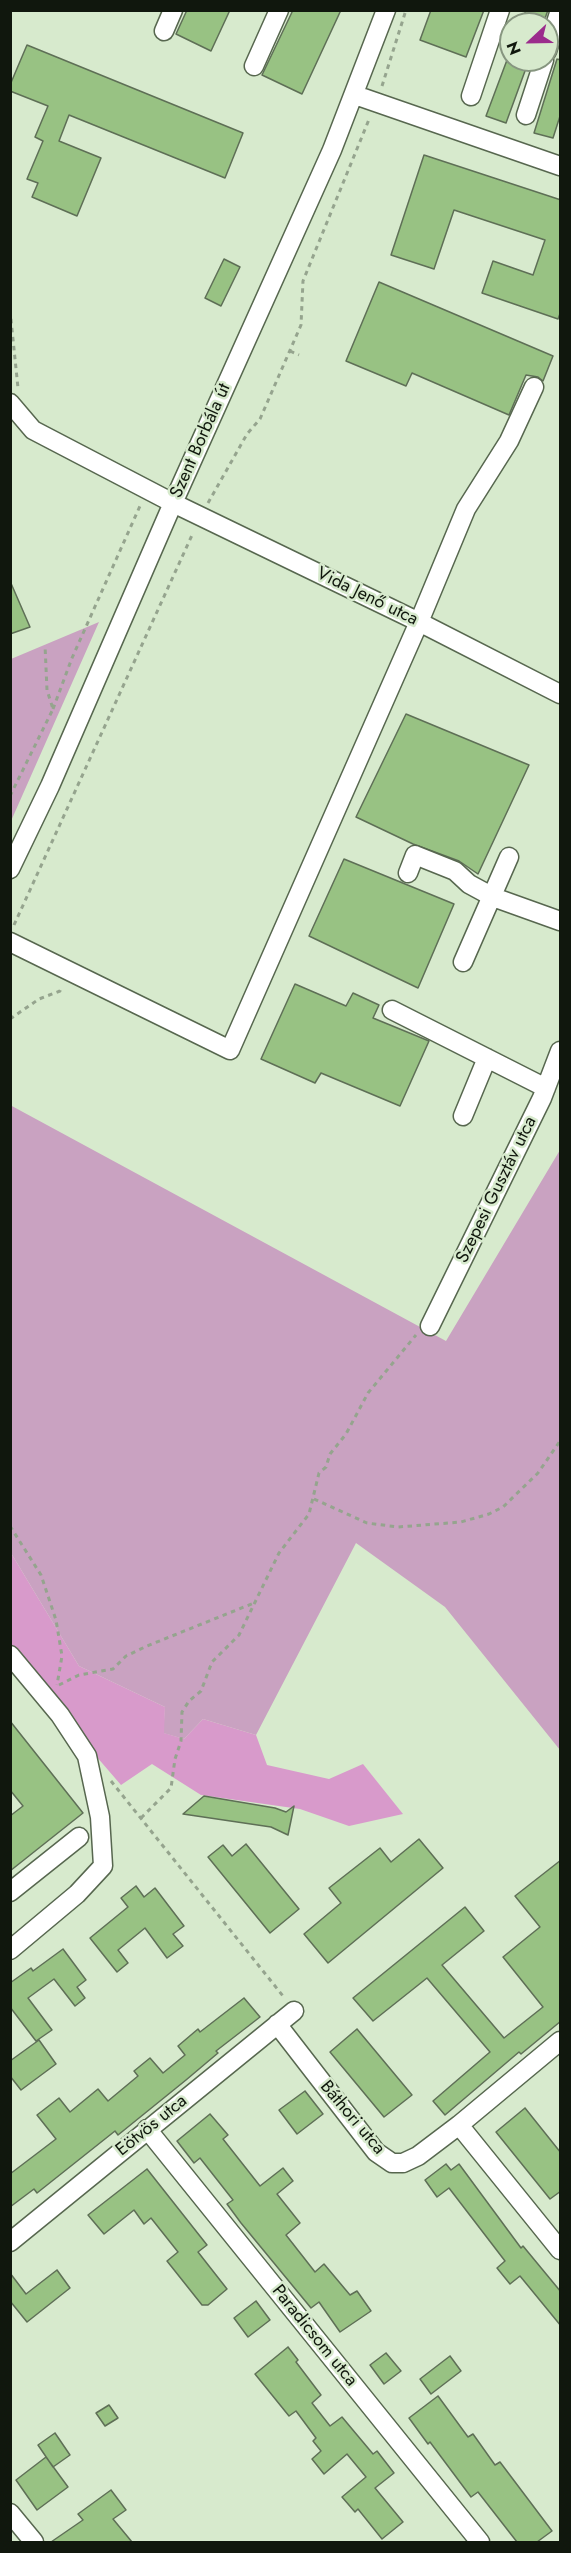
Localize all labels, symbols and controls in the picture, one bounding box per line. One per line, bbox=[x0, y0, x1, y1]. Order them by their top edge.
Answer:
north arrow bbox=[499, 12, 559, 72]
text: N bbox=[501, 38, 527, 58]
street label: Szent Borbála út bbox=[166, 380, 236, 502]
street label: Vida Jenő utca bbox=[313, 563, 421, 631]
street label: Szepesi Gusztáv utca bbox=[452, 1113, 542, 1267]
street label: Báthori utca bbox=[315, 2077, 389, 2159]
street label: Eötvös utca bbox=[112, 2091, 192, 2161]
street label: Paradicsom utca bbox=[267, 2281, 361, 2391]

